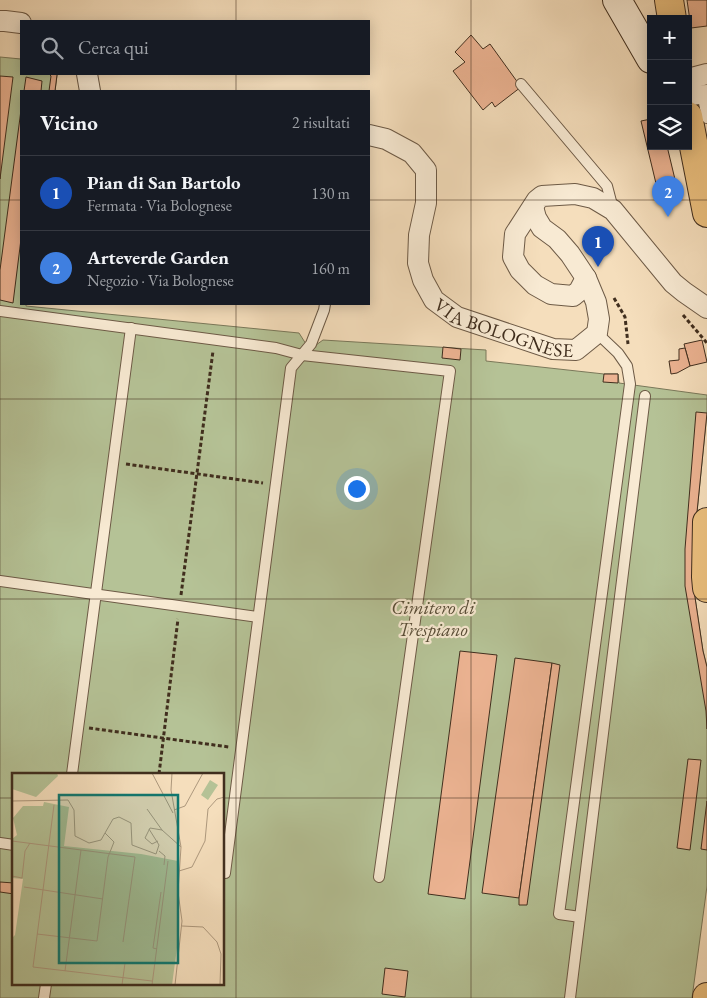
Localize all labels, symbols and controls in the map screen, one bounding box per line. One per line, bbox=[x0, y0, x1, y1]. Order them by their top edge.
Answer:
map controls bbox=[647, 15, 692, 150]
button: + bbox=[647, 15, 692, 60]
search box bbox=[20, 20, 370, 75]
icon: search bbox=[38, 34, 66, 62]
text: Cerca qui bbox=[78, 35, 149, 60]
button: − bbox=[647, 60, 692, 105]
button: layers bbox=[647, 105, 692, 150]
text: Vicino bbox=[40, 109, 98, 136]
text: 2 risultati bbox=[292, 112, 350, 133]
text: Pian di San Bartolo bbox=[87, 170, 240, 195]
pin: 2 bbox=[652, 176, 684, 217]
text: 1 bbox=[52, 183, 60, 204]
text: 130 m bbox=[311, 183, 350, 204]
text: Fermata · Via Bolognese bbox=[87, 195, 232, 216]
pin: 1 bbox=[582, 226, 614, 267]
text: Arteverde Garden bbox=[87, 245, 229, 270]
text: 2 bbox=[52, 258, 60, 279]
text: 160 m bbox=[311, 258, 350, 279]
text: Negozio · Via Bolognese bbox=[87, 270, 234, 291]
street label: VIA BOLOGNESE bbox=[429, 292, 574, 363]
your location bbox=[344, 476, 370, 502]
park label: Cimitero di Trespiano bbox=[391, 595, 476, 642]
inset map bbox=[12, 773, 225, 986]

